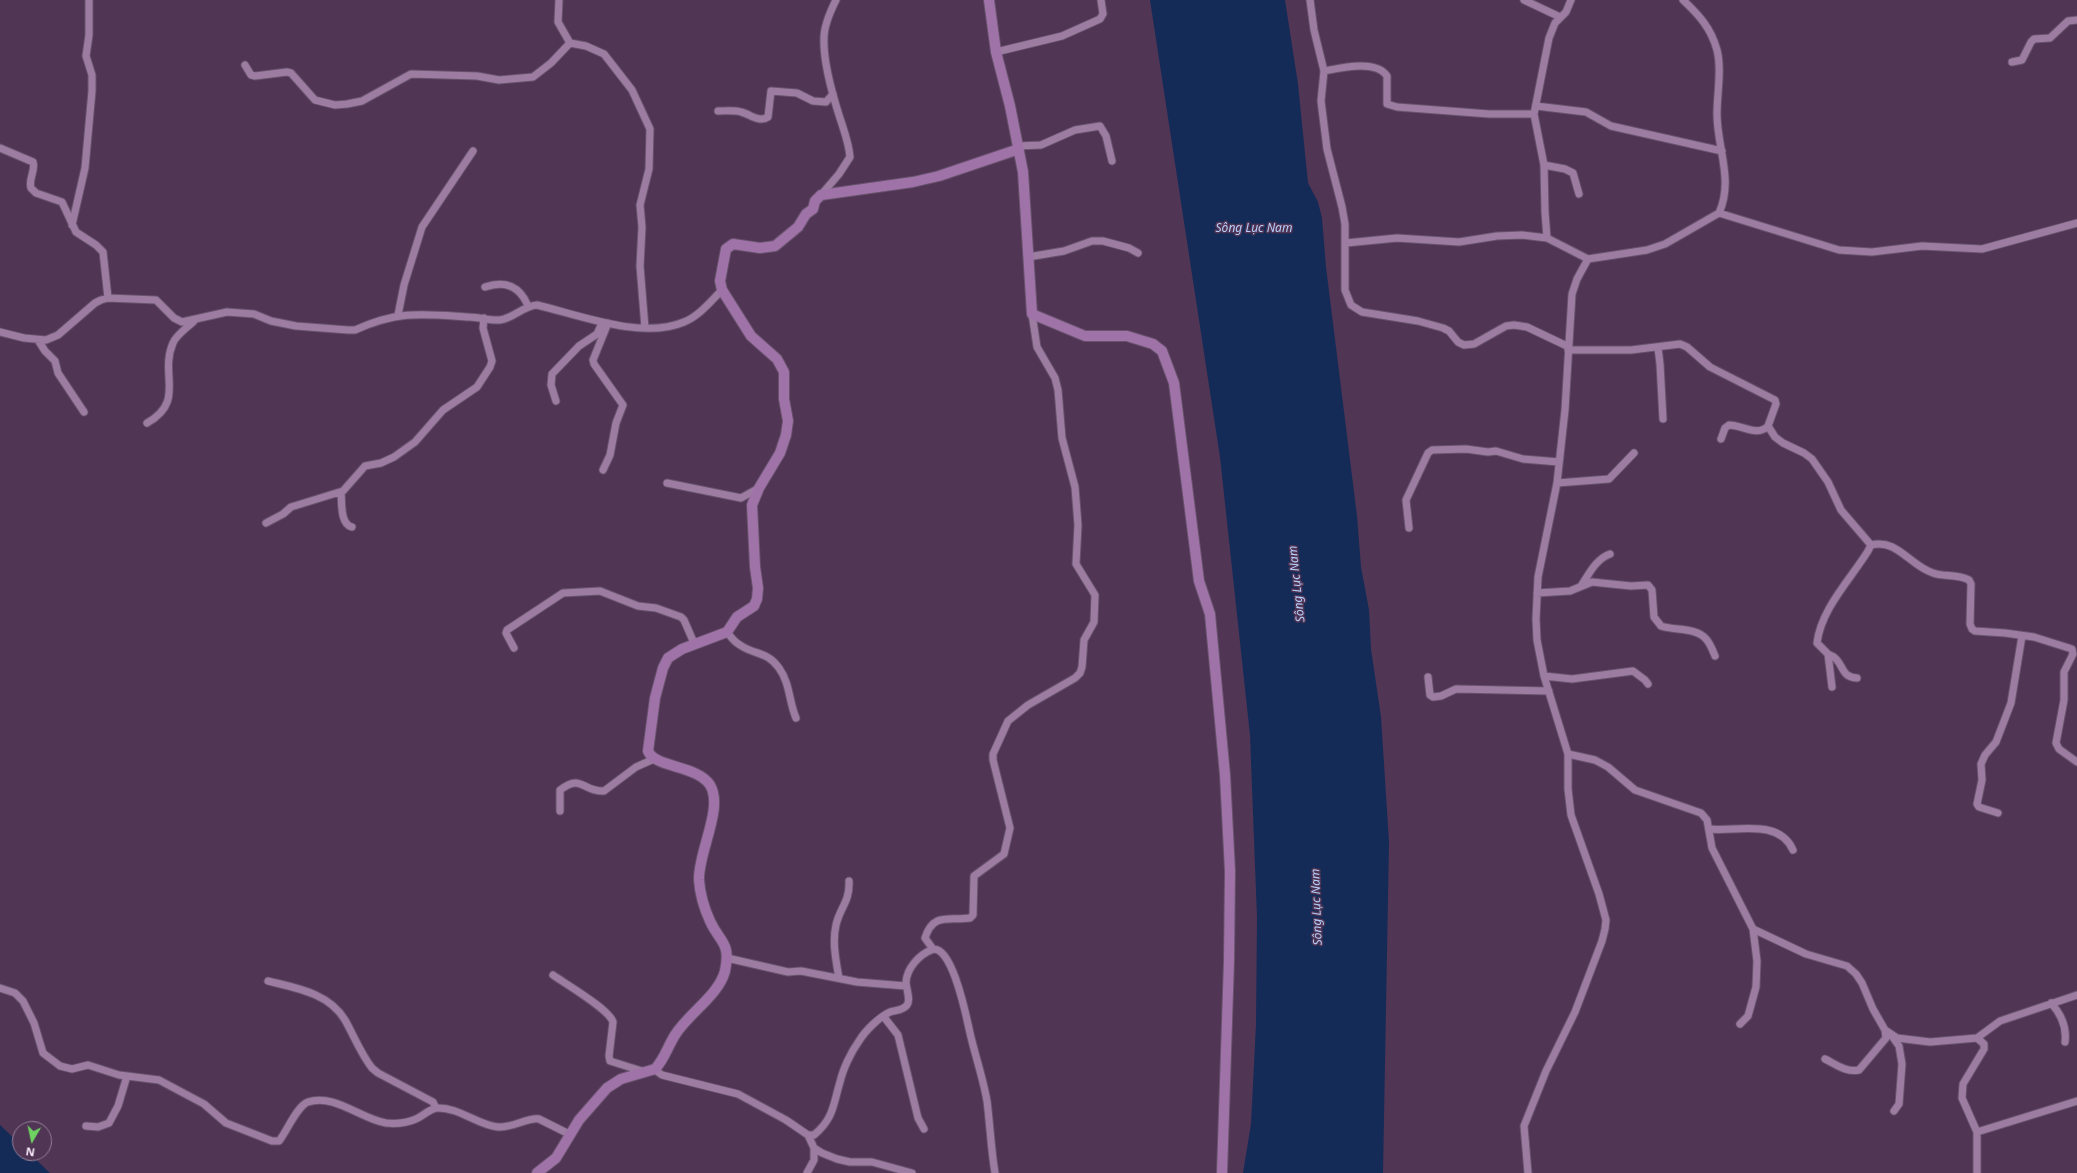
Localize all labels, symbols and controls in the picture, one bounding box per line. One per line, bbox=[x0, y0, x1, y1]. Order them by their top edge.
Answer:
water label: Sông Lục Nam bbox=[1216, 222, 1292, 236]
water label: Sông Lục Nam bbox=[1286, 545, 1308, 623]
water label: Sông Lục Nam bbox=[1308, 868, 1326, 946]
north arrow bbox=[12, 1121, 52, 1161]
text: N bbox=[25, 1144, 36, 1160]

